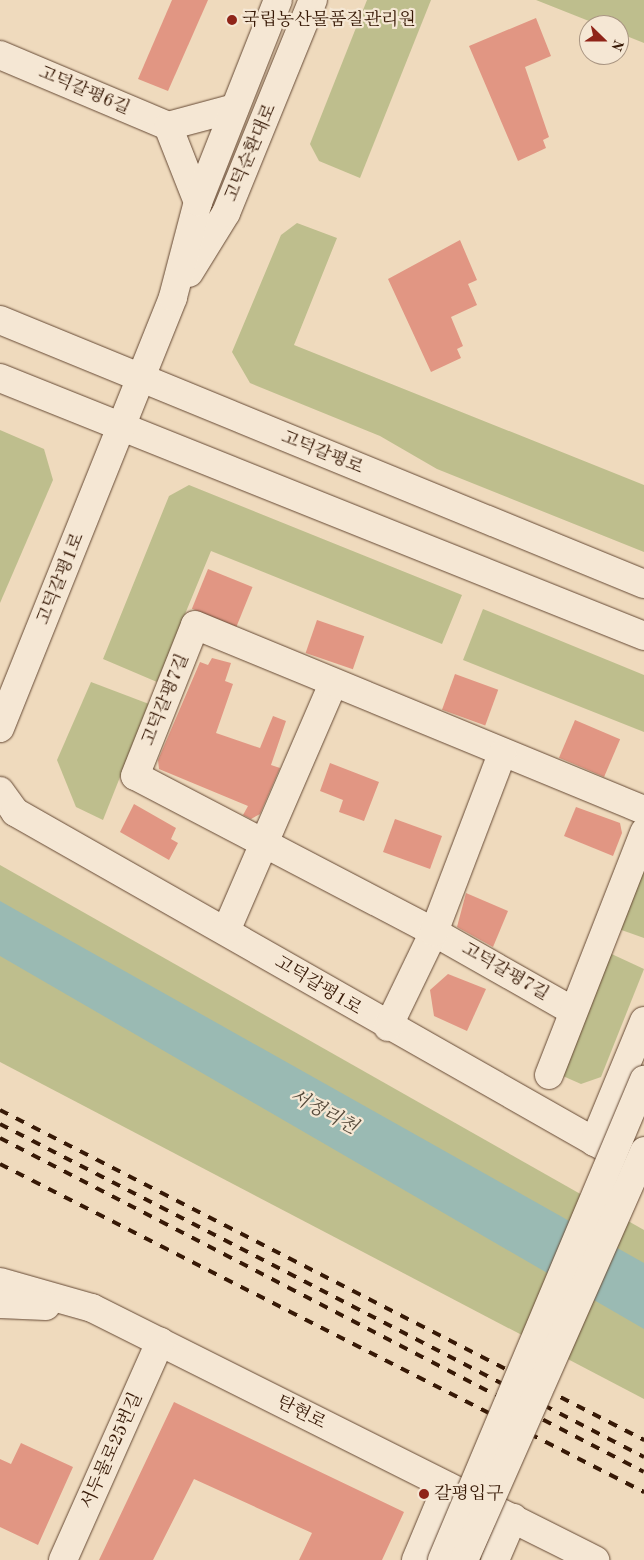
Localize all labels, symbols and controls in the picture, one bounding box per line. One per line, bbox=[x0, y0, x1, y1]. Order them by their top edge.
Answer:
place label: 국립농산물품질관리원 bbox=[242, 9, 416, 31]
marker: 국립농산물품질관리원 bbox=[226, 14, 238, 26]
north arrow bbox=[579, 15, 629, 65]
text: N bbox=[608, 38, 625, 53]
street label: 고덕갈평6길 bbox=[35, 62, 133, 120]
street label: 고덕순환대로 bbox=[221, 101, 281, 205]
street label: 고덕갈평로 bbox=[278, 427, 366, 479]
street label: 고덕갈평1로 bbox=[33, 530, 89, 628]
street label: 고덕갈평7길 bbox=[138, 651, 194, 749]
street label: 고덕갈평7길 bbox=[457, 938, 553, 1006]
street label: 고덕갈평1로 bbox=[271, 952, 365, 1020]
water label: 서정리천 bbox=[285, 1086, 361, 1140]
street label: 서두물로25번길 bbox=[77, 1389, 147, 1513]
street label: 탄현로 bbox=[273, 1392, 329, 1434]
place label: 갈평입구 bbox=[434, 1483, 504, 1505]
marker: 갈평입구 bbox=[418, 1488, 430, 1500]

